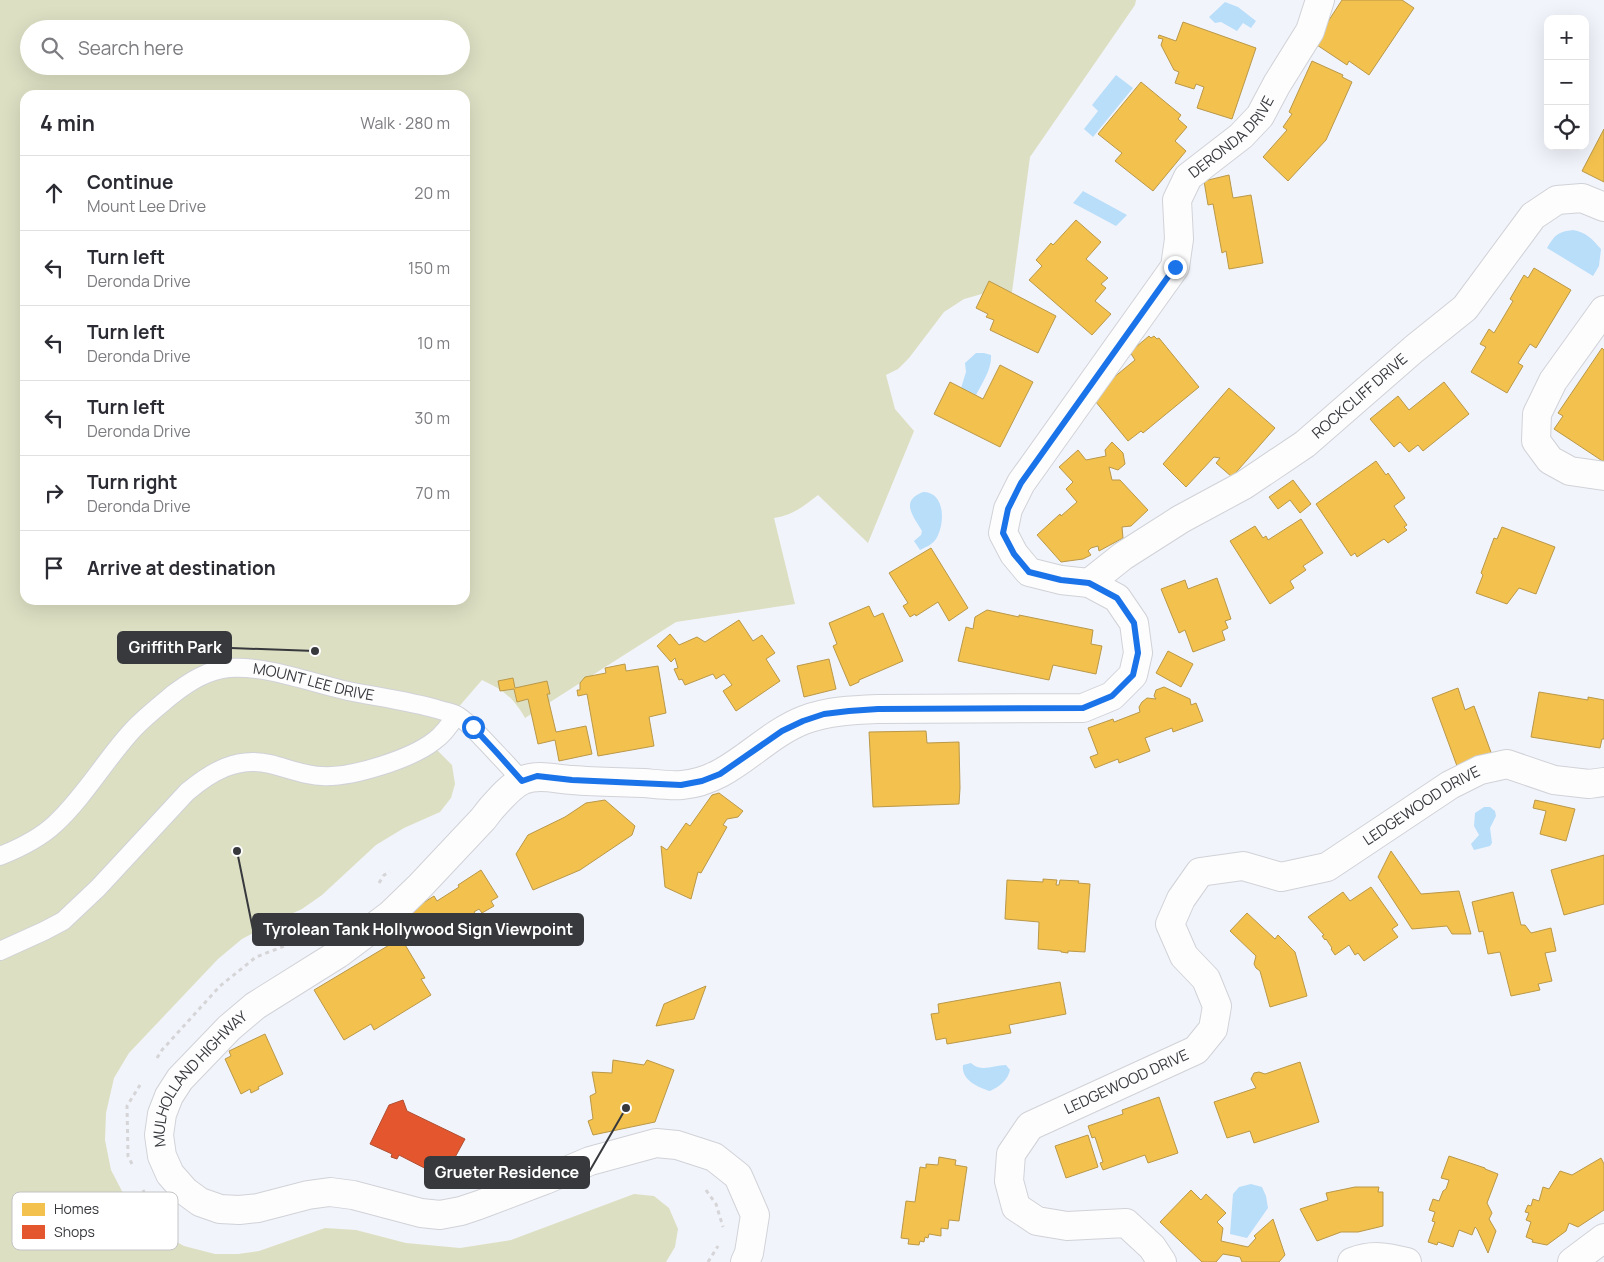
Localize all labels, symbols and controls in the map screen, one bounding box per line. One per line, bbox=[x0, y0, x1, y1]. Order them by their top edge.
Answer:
map controls bbox=[1544, 15, 1589, 150]
button: + bbox=[1544, 15, 1589, 60]
search box bbox=[20, 20, 470, 75]
icon: search bbox=[38, 34, 66, 62]
text: Search here bbox=[78, 35, 184, 61]
button: − bbox=[1544, 60, 1589, 105]
street label: DERONDA DRIVE bbox=[1184, 92, 1279, 183]
button: locate bbox=[1544, 105, 1589, 150]
text: 4 min bbox=[40, 109, 95, 137]
text: Walk · 280 m bbox=[360, 112, 450, 134]
text: Continue bbox=[87, 169, 173, 195]
icon: ahead bbox=[40, 179, 68, 207]
text: 20 m bbox=[414, 182, 450, 204]
text: Mount Lee Drive bbox=[87, 195, 206, 217]
text: Turn left bbox=[87, 244, 165, 270]
icon: left bbox=[40, 254, 68, 282]
route end bbox=[1164, 256, 1187, 279]
text: 150 m bbox=[408, 257, 450, 279]
text: Deronda Drive bbox=[87, 270, 191, 292]
text: Turn left bbox=[87, 319, 165, 345]
icon: left bbox=[40, 329, 68, 357]
text: 10 m bbox=[417, 332, 450, 354]
text: Deronda Drive bbox=[87, 345, 191, 367]
street label: ROCKCLIFF DRIVE bbox=[1307, 348, 1412, 443]
text: Turn left bbox=[87, 394, 165, 420]
icon: left bbox=[40, 404, 68, 432]
text: 30 m bbox=[415, 407, 450, 429]
text: Deronda Drive bbox=[87, 420, 191, 442]
text: Turn right bbox=[87, 469, 177, 495]
icon: right bbox=[40, 479, 68, 507]
text: 70 m bbox=[415, 482, 450, 504]
text: Deronda Drive bbox=[87, 495, 191, 517]
icon: arrive bbox=[40, 554, 68, 582]
text: Arrive at destination bbox=[87, 555, 276, 581]
callout: Griffith Park bbox=[118, 632, 231, 663]
text: Griffith Park bbox=[128, 636, 222, 658]
street label: MOUNT LEE DRIVE bbox=[252, 658, 376, 706]
route start bbox=[462, 716, 485, 739]
street label: LEDGEWOOD DRIVE bbox=[1359, 761, 1483, 850]
callout: Tyrolean Tank Hollywood Sign Viewpoint bbox=[253, 914, 583, 945]
text: Tyrolean Tank Hollywood Sign Viewpoint bbox=[263, 918, 573, 940]
street label: MULHOLLAND HIGHWAY bbox=[148, 1005, 252, 1148]
street label: LEDGEWOOD DRIVE bbox=[1061, 1044, 1192, 1119]
callout: Grueter Residence bbox=[425, 1157, 589, 1188]
text: Grueter Residence bbox=[435, 1161, 580, 1183]
legend bbox=[12, 1192, 178, 1250]
text: Homes bbox=[54, 1199, 99, 1218]
text: Shops bbox=[54, 1222, 95, 1241]

